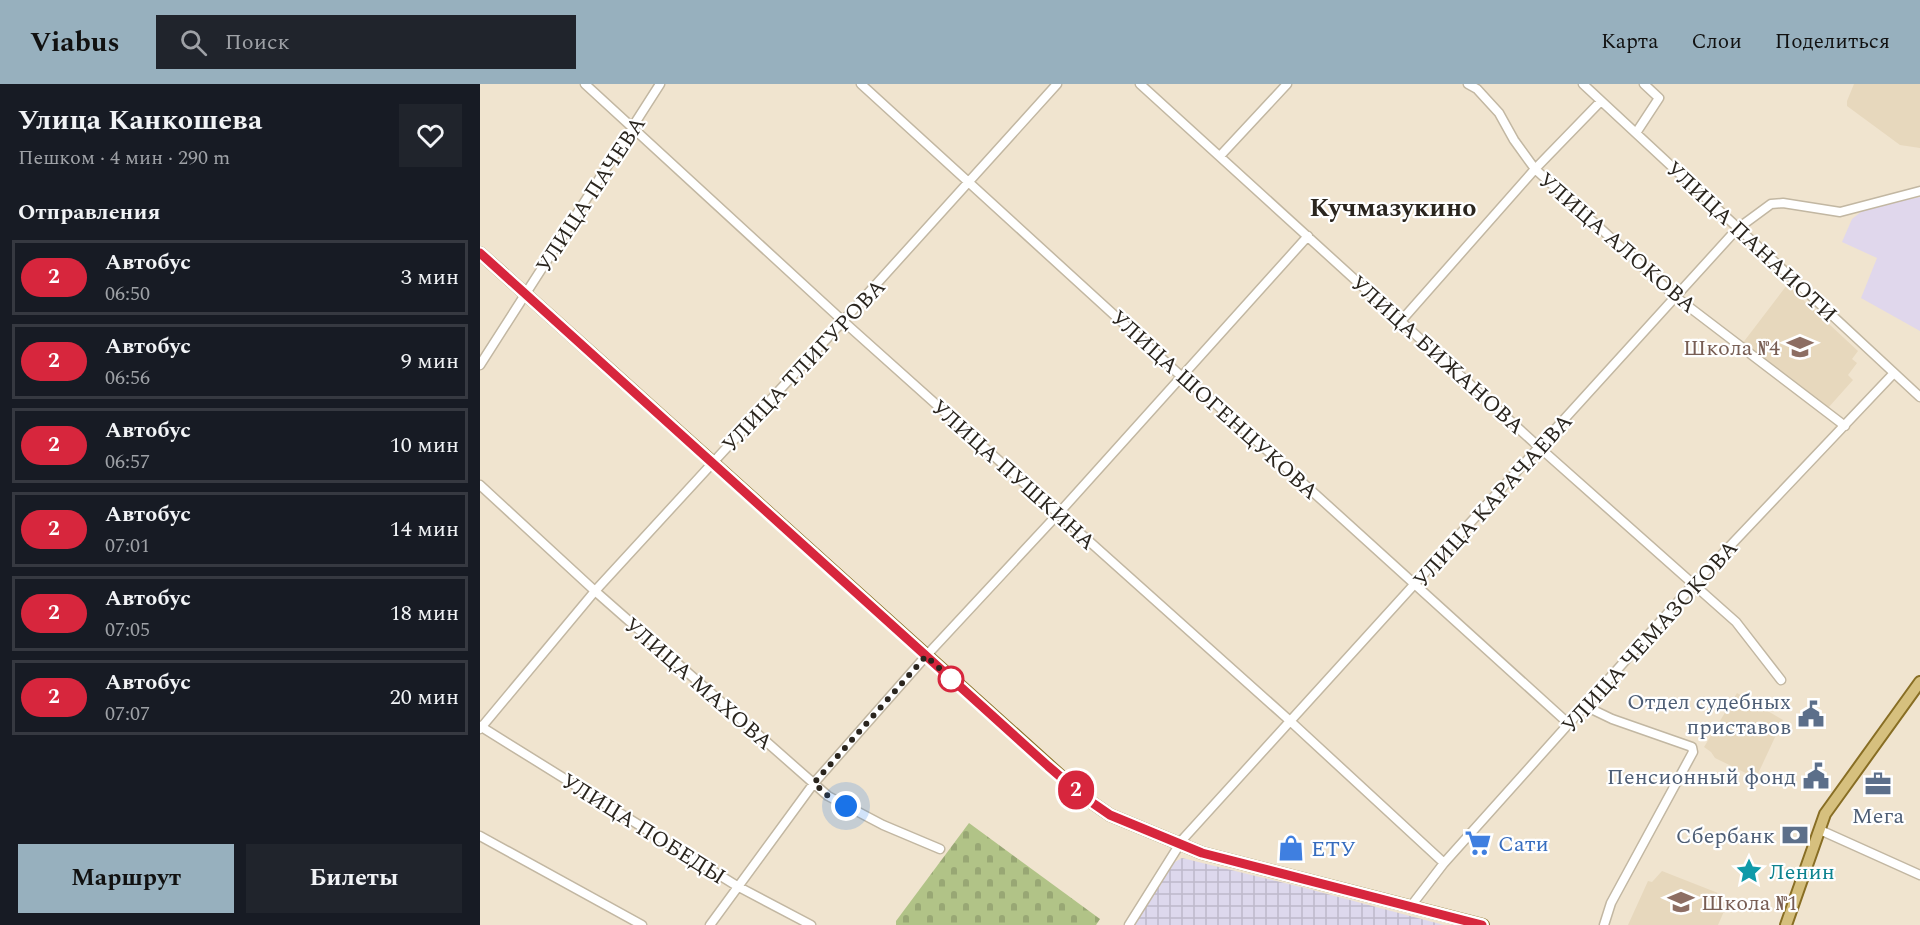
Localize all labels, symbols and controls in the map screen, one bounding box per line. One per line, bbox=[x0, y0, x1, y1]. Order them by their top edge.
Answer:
search box bbox=[156, 15, 576, 69]
text: Viabus bbox=[30, 21, 120, 64]
icon: search bbox=[177, 26, 210, 59]
text: Поиск bbox=[225, 26, 290, 59]
text: Карта bbox=[1601, 26, 1658, 58]
text: Слои bbox=[1691, 26, 1742, 58]
text: Поделиться bbox=[1775, 26, 1890, 58]
text: Улица Канкошева bbox=[18, 99, 263, 142]
button: heart bbox=[399, 104, 462, 167]
street label: УЛИЦА ПАЧЕВА bbox=[528, 110, 654, 280]
text: Пешком · 4 мин · 290 m bbox=[18, 143, 230, 173]
street label: УЛИЦА ПАНАИОТИ bbox=[1658, 153, 1844, 331]
street label: УЛИЦА АЛОКОВА bbox=[1530, 165, 1704, 322]
district label: Кучмазукино bbox=[1310, 188, 1476, 228]
text: Отправления bbox=[18, 196, 160, 229]
text: Автобус bbox=[105, 246, 191, 279]
text: 2 bbox=[48, 261, 60, 293]
text: 3 мин bbox=[401, 261, 459, 294]
street label: УЛИЦА БИЖАНОВА bbox=[1342, 268, 1532, 443]
street label: УЛИЦА ТЛИГУРОВА bbox=[714, 272, 894, 460]
text: 06:50 bbox=[105, 279, 150, 309]
street label: УЛИЦА ШОГЕНЦУКОВА bbox=[1102, 302, 1326, 508]
text: Автобус bbox=[105, 330, 191, 363]
place label: Школа №4 bbox=[1683, 332, 1780, 365]
school or university icon: Школа №4 bbox=[1785, 332, 1815, 362]
text: 2 bbox=[48, 345, 60, 377]
text: 9 мин bbox=[401, 345, 459, 378]
text: 06:56 bbox=[105, 363, 150, 393]
street label: УЛИЦА ПУШКИНА bbox=[923, 392, 1103, 558]
street label: УЛИЦА КАРАЧАЕВА bbox=[1406, 406, 1581, 596]
text: Автобус bbox=[105, 414, 191, 447]
text: 2 bbox=[48, 429, 60, 461]
text: 10 мин bbox=[390, 429, 459, 462]
text: 06:57 bbox=[105, 447, 150, 477]
text: Автобус bbox=[105, 498, 191, 531]
text: 2 bbox=[48, 513, 60, 545]
text: 14 мин bbox=[390, 513, 459, 546]
text: 07:01 bbox=[105, 531, 150, 561]
street label: УЛИЦА ЧЕМАЗОКОВА bbox=[1554, 533, 1746, 741]
text: Автобус bbox=[105, 582, 191, 615]
text: 2 bbox=[48, 597, 60, 629]
text: 18 мин bbox=[390, 597, 459, 630]
street label: УЛИЦА МАХОВА bbox=[616, 610, 780, 759]
text: 07:05 bbox=[105, 615, 150, 645]
text: Автобус bbox=[105, 666, 191, 699]
unlabelled marker bbox=[938, 666, 964, 692]
text: 2 bbox=[48, 681, 60, 713]
text: 20 мин bbox=[390, 681, 459, 714]
place label: Отдел судебных приставов bbox=[1627, 686, 1791, 744]
text: 07:07 bbox=[105, 699, 150, 729]
public building icon: Отдел судебных приставов bbox=[1796, 699, 1826, 729]
place label: Пенсионный фонд bbox=[1607, 761, 1796, 794]
public building icon: Пенсионный фонд bbox=[1801, 761, 1831, 791]
street label: УЛИЦА ПОБЕДЫ bbox=[554, 765, 732, 893]
office icon: Мега bbox=[1863, 769, 1893, 799]
line badge: 2 bbox=[1056, 770, 1096, 810]
text: 2 bbox=[1070, 774, 1082, 806]
your location bbox=[831, 791, 861, 821]
place label: Мега bbox=[1852, 800, 1904, 833]
place label: Сбербанк bbox=[1676, 820, 1775, 853]
bank icon: Сбербанк bbox=[1780, 820, 1810, 850]
supermarket icon: Сати bbox=[1463, 828, 1493, 858]
place label: Сати bbox=[1498, 828, 1549, 861]
shop icon: ЕТУ bbox=[1276, 833, 1306, 863]
place label: ЕТУ bbox=[1311, 833, 1356, 866]
button: Маршрут bbox=[18, 844, 234, 913]
button: Билеты bbox=[246, 844, 462, 913]
place icon: Ленин bbox=[1734, 856, 1764, 886]
place label: Ленин bbox=[1769, 856, 1835, 889]
school or university icon: Школа №1 bbox=[1666, 887, 1696, 917]
place label: Школа №1 bbox=[1701, 887, 1798, 920]

